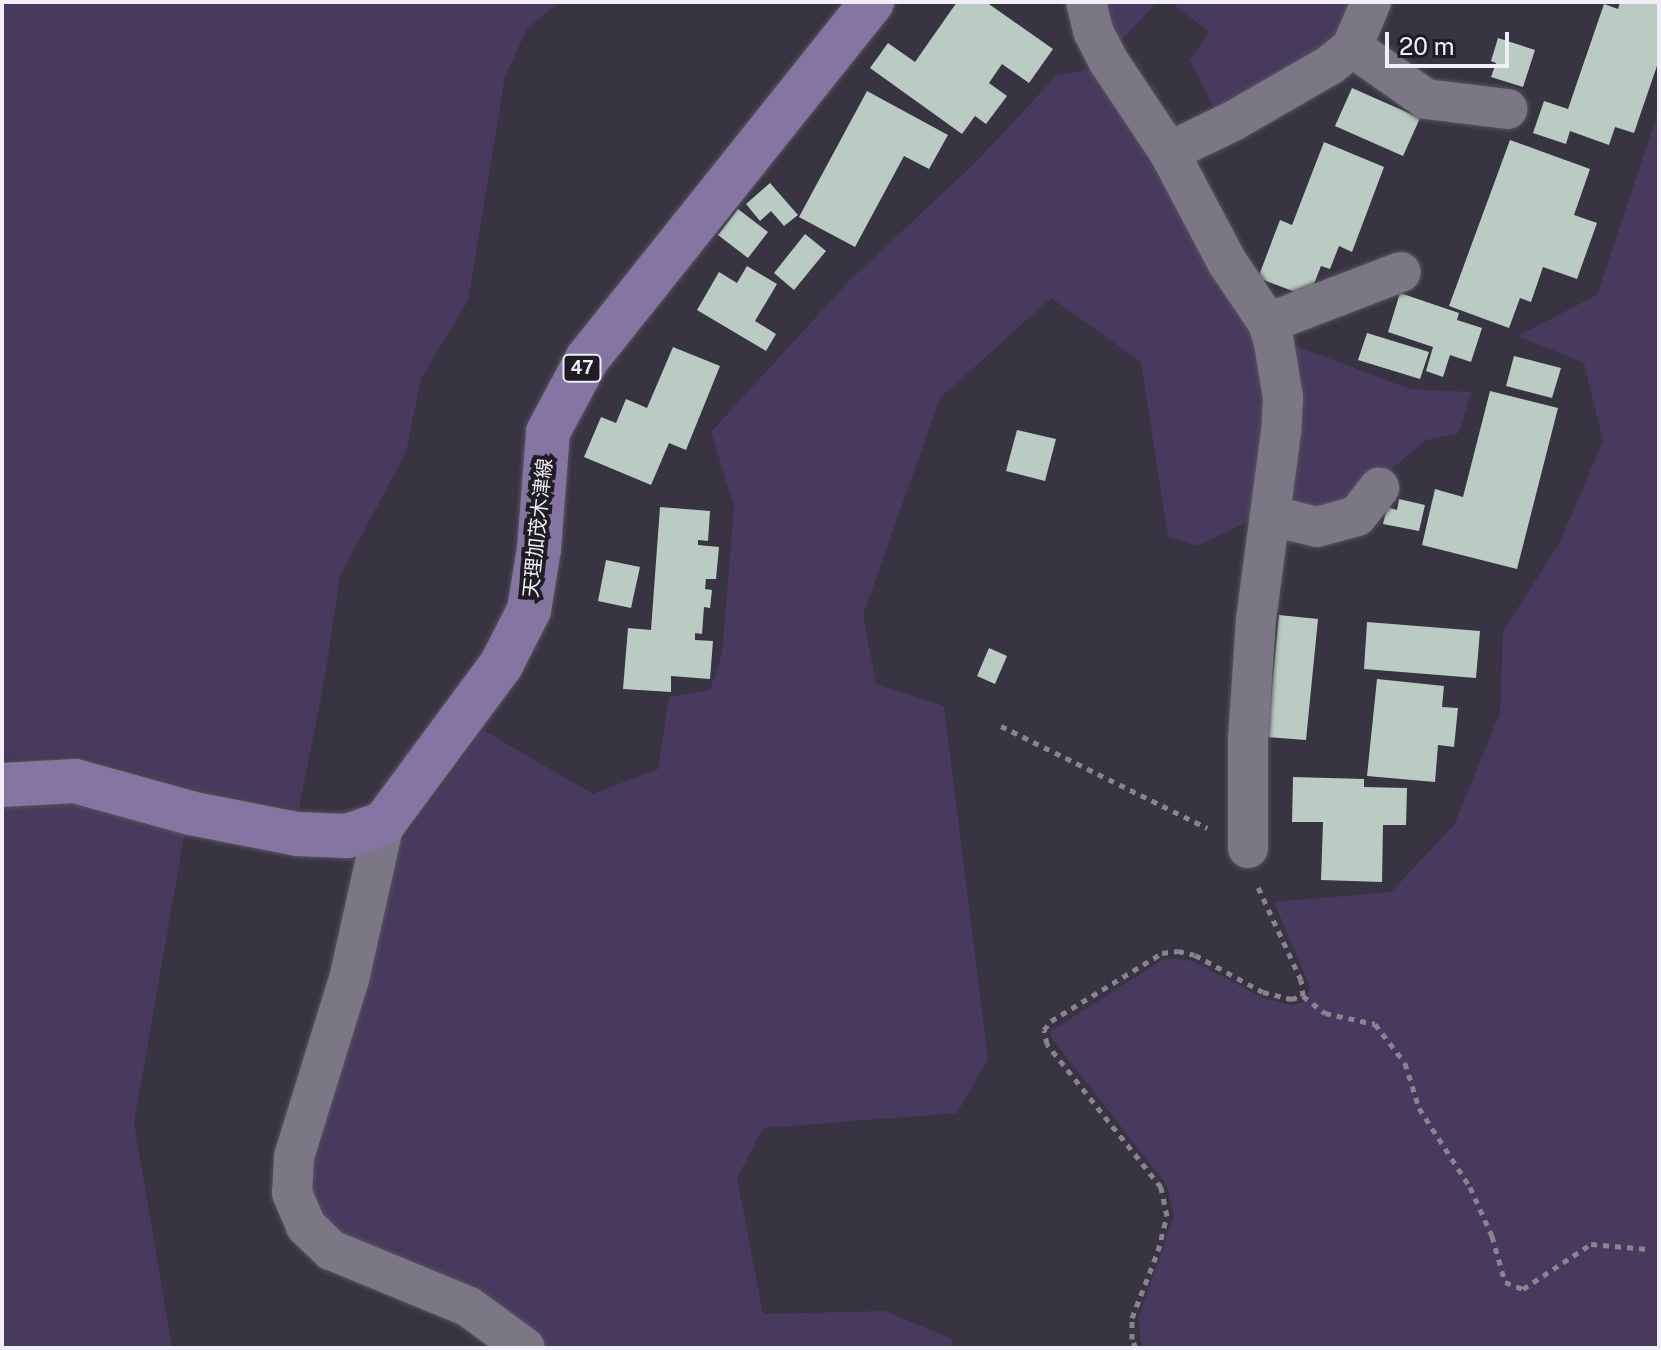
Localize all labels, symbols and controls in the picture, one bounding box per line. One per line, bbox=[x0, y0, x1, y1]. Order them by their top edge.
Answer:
scale bar bbox=[1389, 16, 1513, 66]
text: 20 m bbox=[1399, 32, 1455, 60]
road number: 47 bbox=[562, 354, 602, 382]
street label: 天理加茂木津線 bbox=[519, 457, 557, 599]

